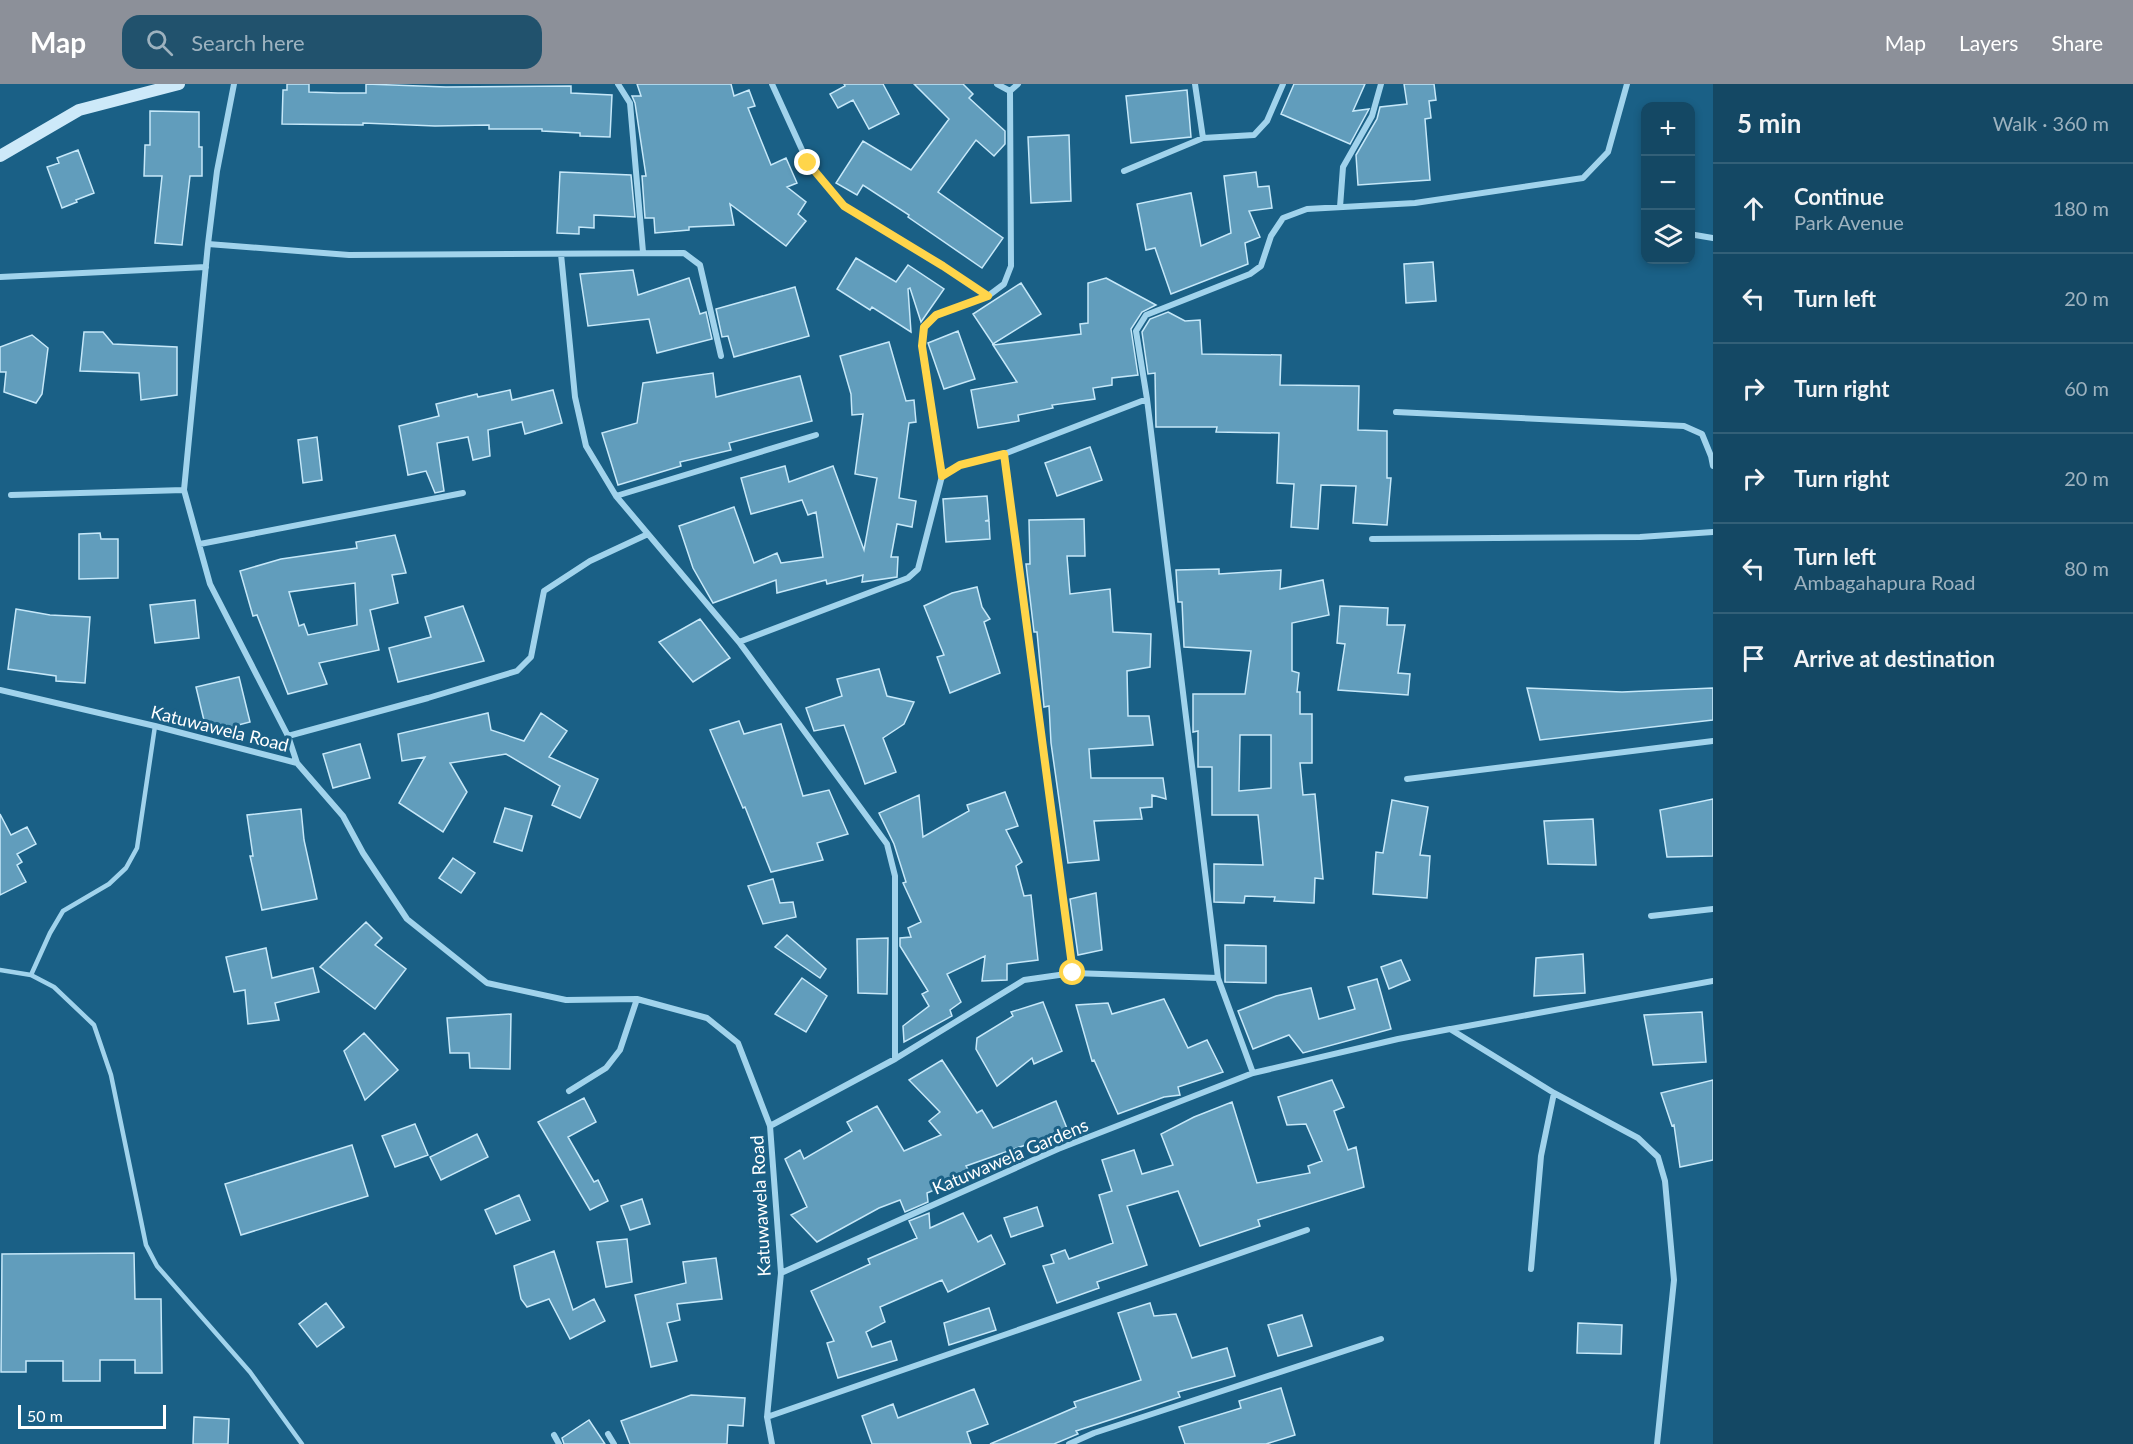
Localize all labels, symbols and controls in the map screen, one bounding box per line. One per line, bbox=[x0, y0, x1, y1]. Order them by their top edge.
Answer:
search box bbox=[122, 15, 542, 69]
text: Map bbox=[30, 25, 86, 59]
icon: search bbox=[143, 26, 176, 59]
text: Search here bbox=[191, 29, 305, 56]
text: Map bbox=[1885, 30, 1926, 55]
text: Layers bbox=[1959, 30, 2018, 55]
text: Share bbox=[2051, 30, 2103, 55]
map controls bbox=[1641, 102, 1695, 264]
button: + bbox=[1641, 102, 1695, 156]
text: 5 min bbox=[1737, 107, 1801, 139]
text: Walk · 360 m bbox=[1993, 111, 2109, 135]
route end bbox=[794, 149, 820, 175]
button: − bbox=[1641, 156, 1695, 210]
text: Continue bbox=[1794, 183, 1884, 210]
icon: ahead bbox=[1737, 192, 1770, 225]
text: 180 m bbox=[2053, 196, 2109, 220]
button: layers bbox=[1641, 210, 1695, 264]
text: Park Avenue bbox=[1794, 210, 1904, 234]
icon: left bbox=[1737, 282, 1770, 315]
text: Turn left bbox=[1794, 285, 1876, 312]
text: 20 m bbox=[2064, 286, 2109, 310]
icon: right bbox=[1737, 372, 1770, 405]
text: Turn right bbox=[1794, 375, 1889, 402]
text: 60 m bbox=[2064, 376, 2109, 400]
icon: right bbox=[1737, 462, 1770, 495]
text: Turn right bbox=[1794, 465, 1889, 492]
text: 20 m bbox=[2064, 466, 2109, 490]
text: Turn left bbox=[1794, 543, 1876, 570]
icon: left bbox=[1737, 552, 1770, 585]
text: 80 m bbox=[2064, 556, 2109, 580]
text: Ambagahapura Road bbox=[1794, 570, 1975, 594]
icon: arrive bbox=[1737, 642, 1770, 675]
text: Arrive at destination bbox=[1794, 645, 1995, 672]
street label: Katuwawela Road bbox=[149, 700, 291, 756]
route start bbox=[1059, 959, 1085, 985]
street label: Katuwawela Gardens bbox=[929, 1113, 1091, 1199]
street label: Katuwawela Road bbox=[745, 1135, 775, 1277]
scale bar bbox=[18, 1402, 166, 1430]
text: 50 m bbox=[27, 1406, 63, 1425]

